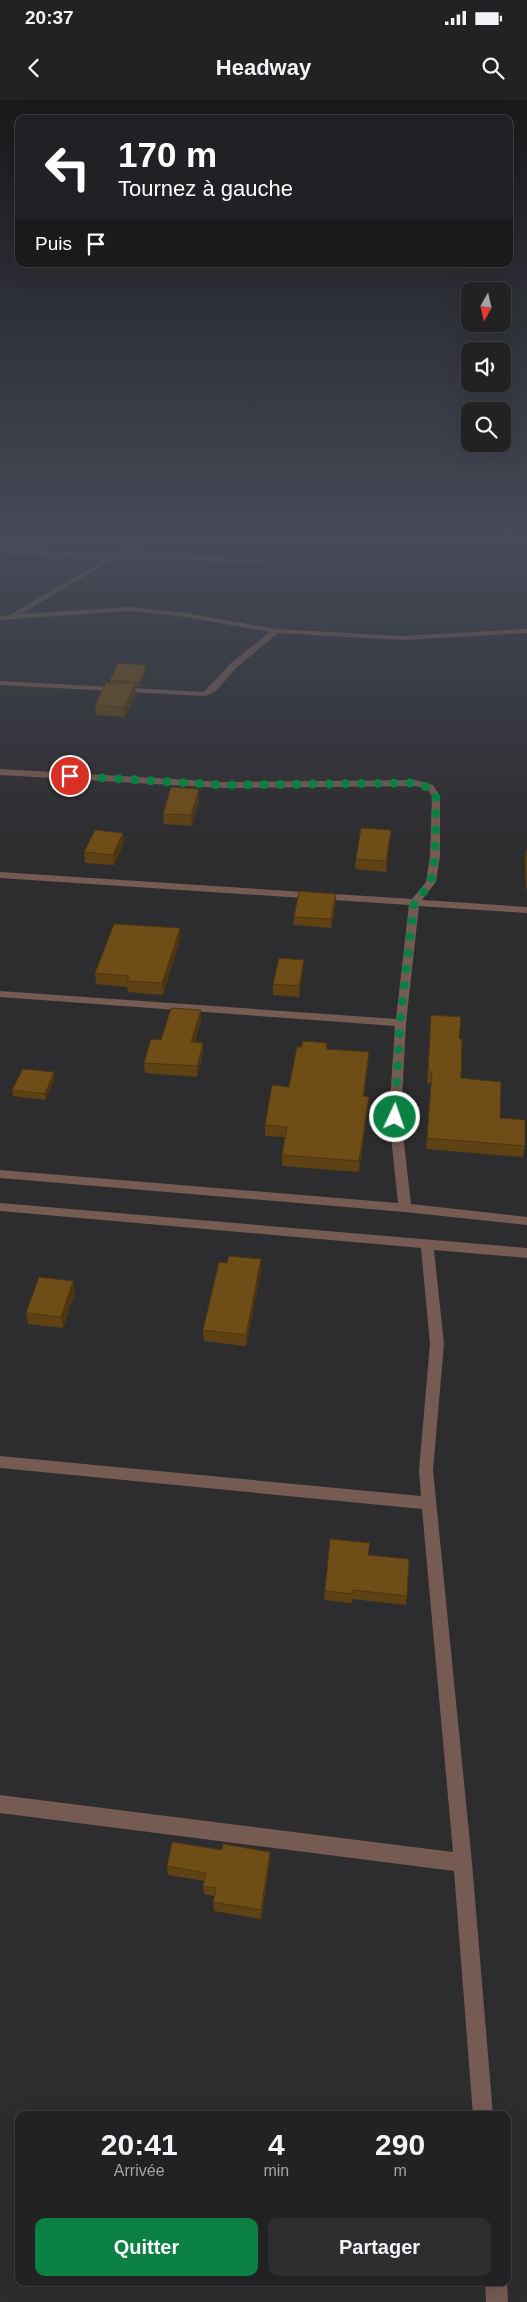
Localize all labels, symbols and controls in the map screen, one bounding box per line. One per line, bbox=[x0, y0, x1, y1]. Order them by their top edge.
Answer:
text: 20:37 bbox=[25, 7, 74, 28]
icon: back bbox=[20, 54, 48, 82]
icon: search bbox=[479, 54, 507, 82]
text: Headway bbox=[216, 55, 311, 80]
icon: left bbox=[35, 135, 100, 200]
text: 170 m bbox=[118, 135, 217, 174]
text: Tournez à gauche bbox=[118, 176, 293, 201]
icon: arrive bbox=[82, 230, 110, 258]
text: Puis bbox=[35, 233, 72, 254]
north arrow bbox=[461, 282, 511, 332]
map controls bbox=[461, 282, 511, 452]
button: sound bbox=[461, 342, 511, 392]
button: search bbox=[461, 402, 511, 452]
pin bbox=[49, 755, 91, 797]
icon: arrive bbox=[56, 762, 84, 790]
position arrow bbox=[368, 1090, 420, 1142]
text: 20:41 bbox=[101, 2128, 178, 2161]
text: 4 bbox=[268, 2128, 285, 2161]
text: 290 bbox=[375, 2128, 425, 2161]
text: Arrivée bbox=[114, 2162, 165, 2179]
text: min bbox=[263, 2162, 289, 2179]
text: m bbox=[393, 2162, 407, 2179]
button: Quitter bbox=[35, 2218, 258, 2276]
button: Partager bbox=[268, 2218, 491, 2276]

